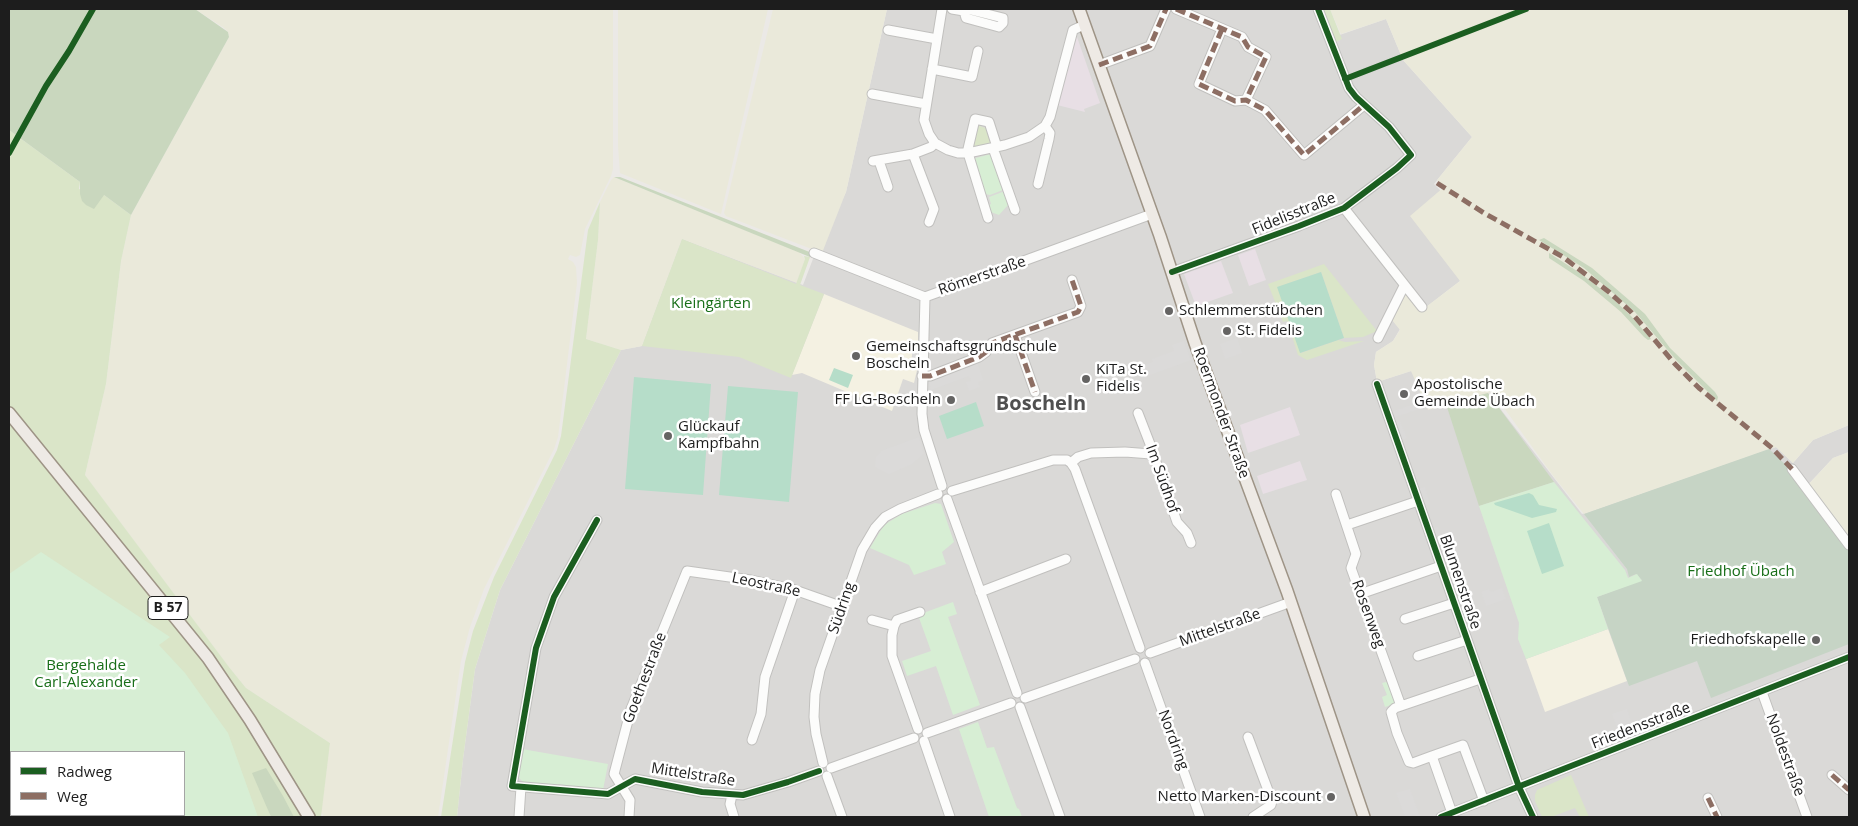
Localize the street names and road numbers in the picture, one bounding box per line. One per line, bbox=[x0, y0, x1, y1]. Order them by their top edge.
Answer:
street label: Fidelisstraße bbox=[1250, 189, 1338, 239]
street label: Römerstraße bbox=[936, 253, 1028, 299]
street label: Roermonder Straße bbox=[1189, 345, 1253, 481]
street label: Im Südhof bbox=[1141, 442, 1183, 516]
street label: Blumenstraße bbox=[1435, 532, 1485, 632]
street label: Leostraße bbox=[730, 569, 802, 601]
street label: Rosenweg bbox=[1347, 577, 1389, 651]
street label: Südring bbox=[825, 580, 859, 636]
road number: B 57 bbox=[148, 596, 188, 620]
street label: Mittelstraße bbox=[1177, 605, 1263, 651]
street label: Goethestraße bbox=[619, 630, 671, 726]
street label: Friedensstraße bbox=[1589, 699, 1693, 753]
street label: Nordring bbox=[1154, 707, 1192, 773]
street label: Noldestraße bbox=[1762, 711, 1808, 799]
street label: Mittelstraße bbox=[650, 759, 736, 791]

